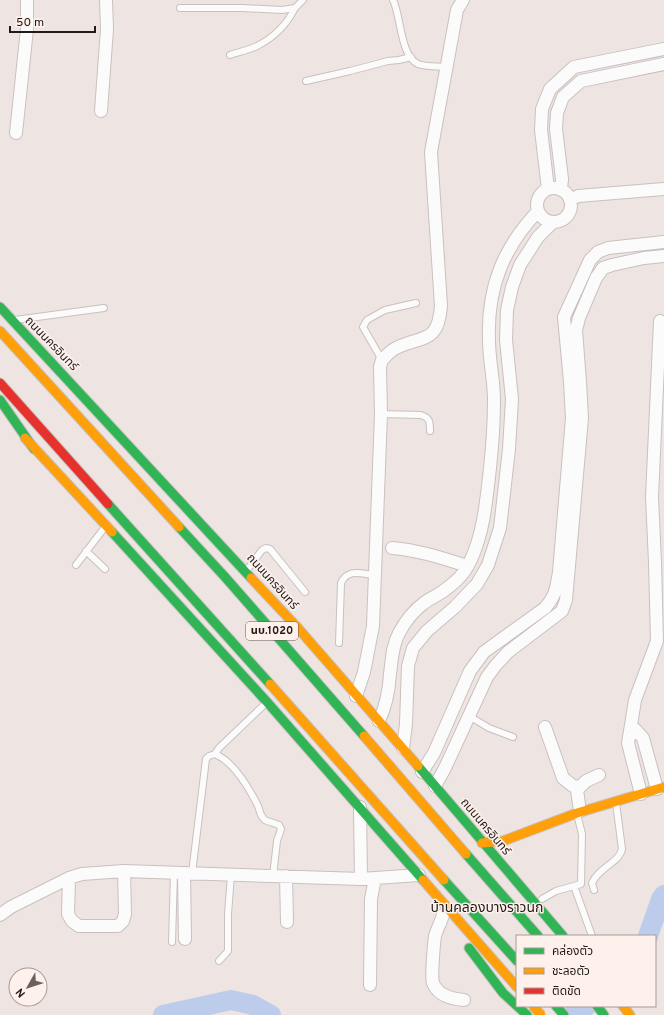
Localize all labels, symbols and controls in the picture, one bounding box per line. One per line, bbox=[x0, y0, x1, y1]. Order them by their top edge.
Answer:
scale bar bbox=[10, 8, 95, 34]
text: 50 m bbox=[16, 15, 44, 31]
street label: ถนนนครอินทร์ bbox=[21, 313, 81, 375]
street label: ถนนนครอินทร์ bbox=[243, 551, 302, 614]
road number: นบ.1020 bbox=[246, 622, 298, 640]
street label: ถนนนครอินทร์ bbox=[456, 795, 514, 859]
district label: บ้านคลองบางราวนก bbox=[431, 900, 543, 917]
legend bbox=[516, 935, 656, 1007]
text: คล่องตัว bbox=[552, 944, 593, 960]
text: ชะลอตัว bbox=[552, 964, 590, 980]
north arrow bbox=[8, 967, 48, 1007]
text: ติดขัด bbox=[552, 984, 581, 1000]
text: N bbox=[13, 985, 29, 1000]

